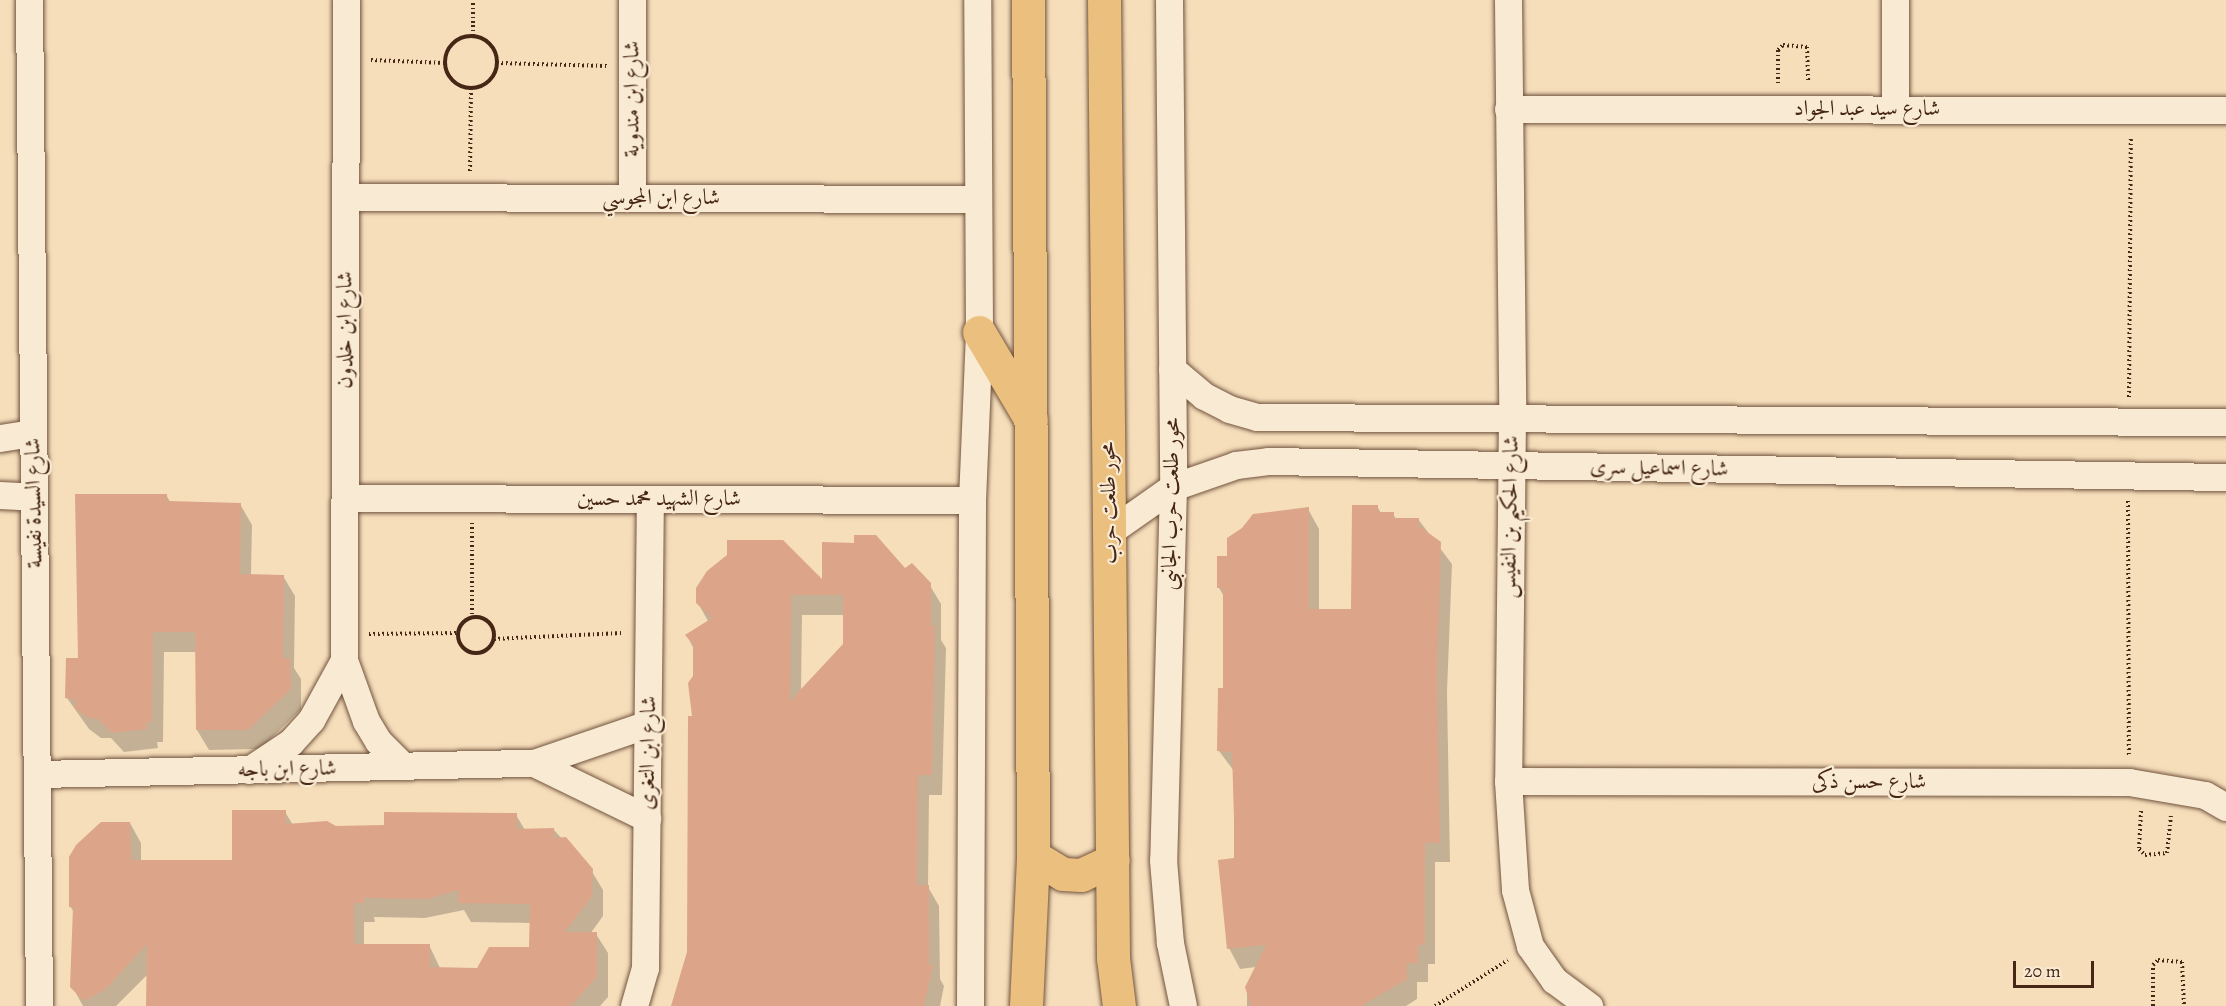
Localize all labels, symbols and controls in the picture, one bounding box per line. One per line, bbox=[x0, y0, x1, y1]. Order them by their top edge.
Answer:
street label: شارع ابن مندوية bbox=[619, 41, 645, 157]
street label: شارع سيد عبد الجواد bbox=[1794, 96, 1940, 122]
street label: شارع ابن المجوسي bbox=[602, 185, 720, 211]
street label: شارع ابن خلدون bbox=[332, 271, 358, 389]
street label: محور طلعت حرب الجانبى bbox=[1156, 417, 1186, 591]
street label: شارع الحكيم بن النفيس bbox=[1495, 435, 1525, 599]
street label: شارع السيدة نفيسة bbox=[20, 437, 48, 569]
street label: محور طلعت حرب bbox=[1095, 442, 1123, 564]
street label: شارع اسماعيل سرى bbox=[1589, 454, 1729, 482]
street label: شارع الشهيد محمد حسين bbox=[577, 486, 741, 512]
street label: شارع ابن التغرى bbox=[634, 696, 662, 810]
street label: شارع ابن باجه bbox=[237, 755, 337, 783]
street label: شارع حسن ذكى bbox=[1812, 769, 1926, 795]
scale bar bbox=[2016, 949, 2097, 987]
text: 20 m bbox=[2024, 959, 2061, 983]

